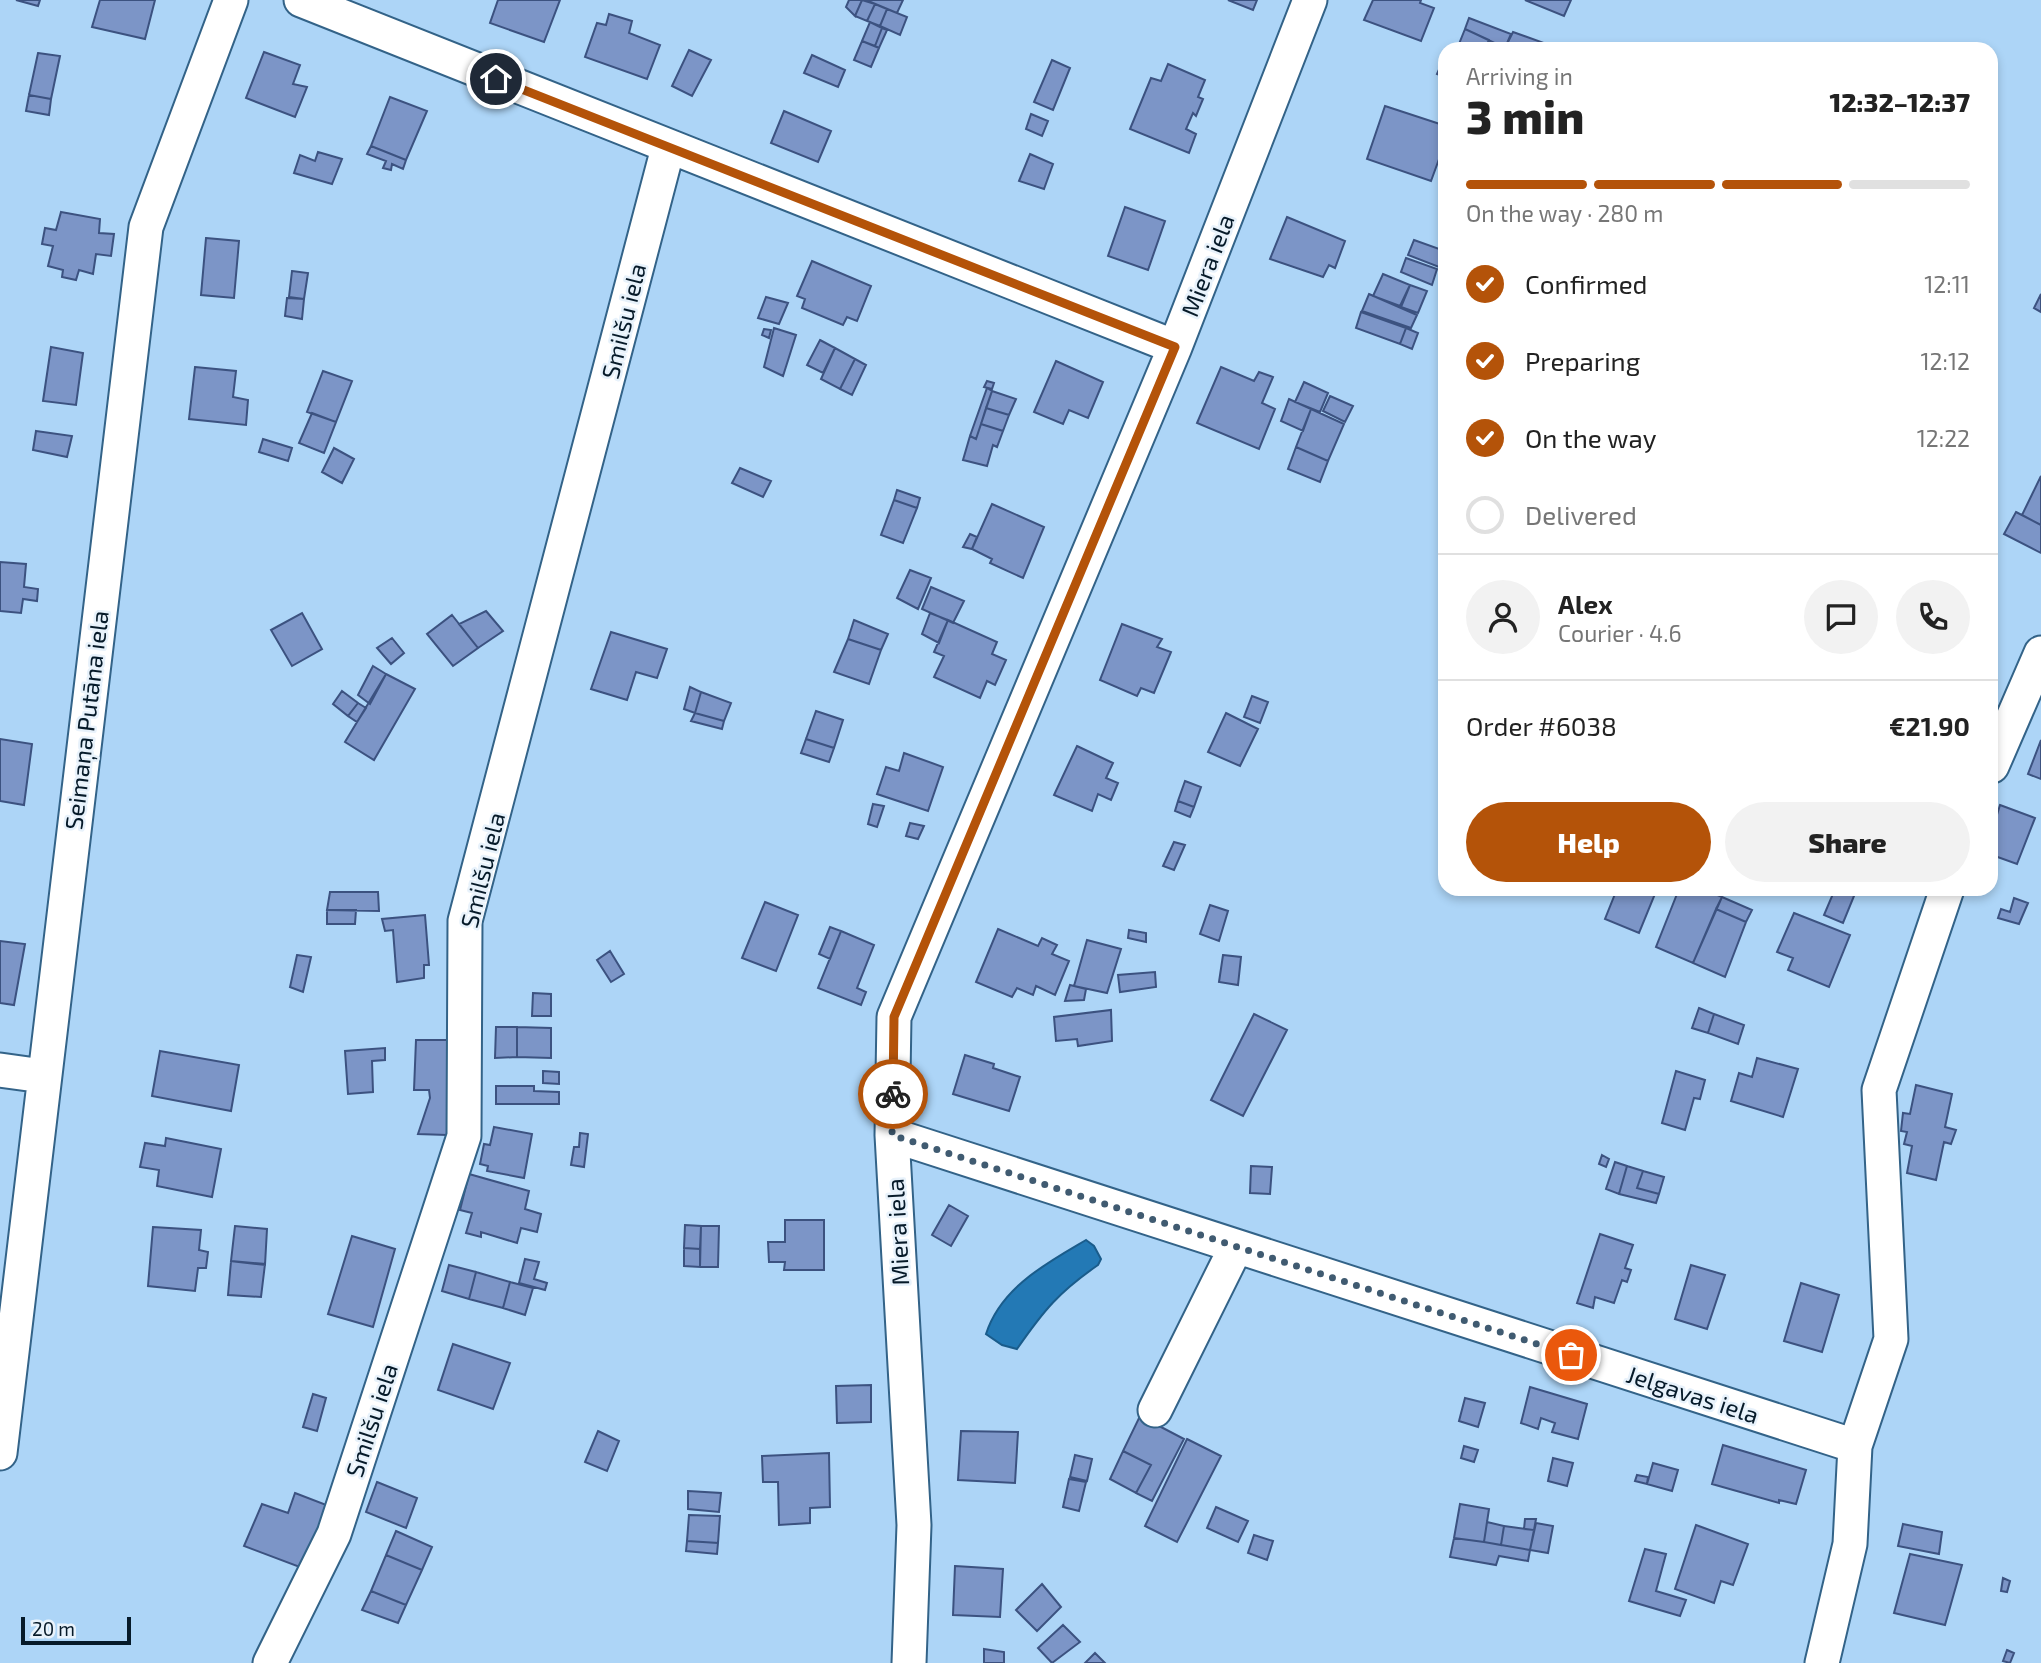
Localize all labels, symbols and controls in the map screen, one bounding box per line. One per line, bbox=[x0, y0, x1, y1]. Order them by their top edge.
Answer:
pin bbox=[466, 49, 526, 109]
icon: home bbox=[477, 60, 515, 98]
text: Arriving in bbox=[1466, 62, 1573, 90]
text: 12:32–12:37 bbox=[1829, 86, 1970, 117]
text: 3 min bbox=[1466, 88, 1584, 143]
text: On the way · 280 m bbox=[1466, 199, 1663, 227]
street label: Miera iela bbox=[1174, 210, 1240, 320]
street label: Smilšu iela bbox=[595, 260, 651, 382]
icon: check bbox=[1466, 265, 1504, 303]
text: Confirmed bbox=[1525, 268, 1648, 299]
text: 12:11 bbox=[1924, 270, 1970, 298]
icon: check bbox=[1466, 342, 1504, 380]
text: Preparing bbox=[1525, 345, 1640, 376]
text: 12:12 bbox=[1920, 347, 1970, 375]
icon: check bbox=[1466, 419, 1504, 457]
text: On the way bbox=[1525, 422, 1656, 453]
text: 12:22 bbox=[1917, 424, 1970, 452]
text: Delivered bbox=[1525, 499, 1637, 530]
button: person bbox=[1466, 580, 1540, 654]
button: chat bbox=[1804, 580, 1878, 654]
button: phone bbox=[1896, 580, 1970, 654]
text: Alex bbox=[1558, 588, 1613, 619]
street label: Seimaņa Putāna iela bbox=[58, 609, 116, 832]
text: Courier · 4.6 bbox=[1558, 619, 1682, 647]
text: Order #6038 bbox=[1466, 710, 1617, 741]
text: €21.90 bbox=[1889, 710, 1970, 741]
button: Help bbox=[1466, 802, 1711, 882]
button: Share bbox=[1725, 802, 1970, 882]
street label: Smilšu iela bbox=[454, 809, 510, 931]
courier bbox=[858, 1059, 928, 1129]
icon: bike bbox=[874, 1075, 912, 1113]
street label: Miera iela bbox=[880, 1178, 914, 1286]
pin bbox=[1541, 1325, 1601, 1385]
icon: bag bbox=[1552, 1336, 1590, 1374]
street label: Smilšu iela bbox=[339, 1359, 403, 1481]
street label: Jelgavas iela bbox=[1623, 1359, 1763, 1429]
scale bar bbox=[21, 1614, 131, 1646]
text: 20 m bbox=[32, 1617, 75, 1640]

